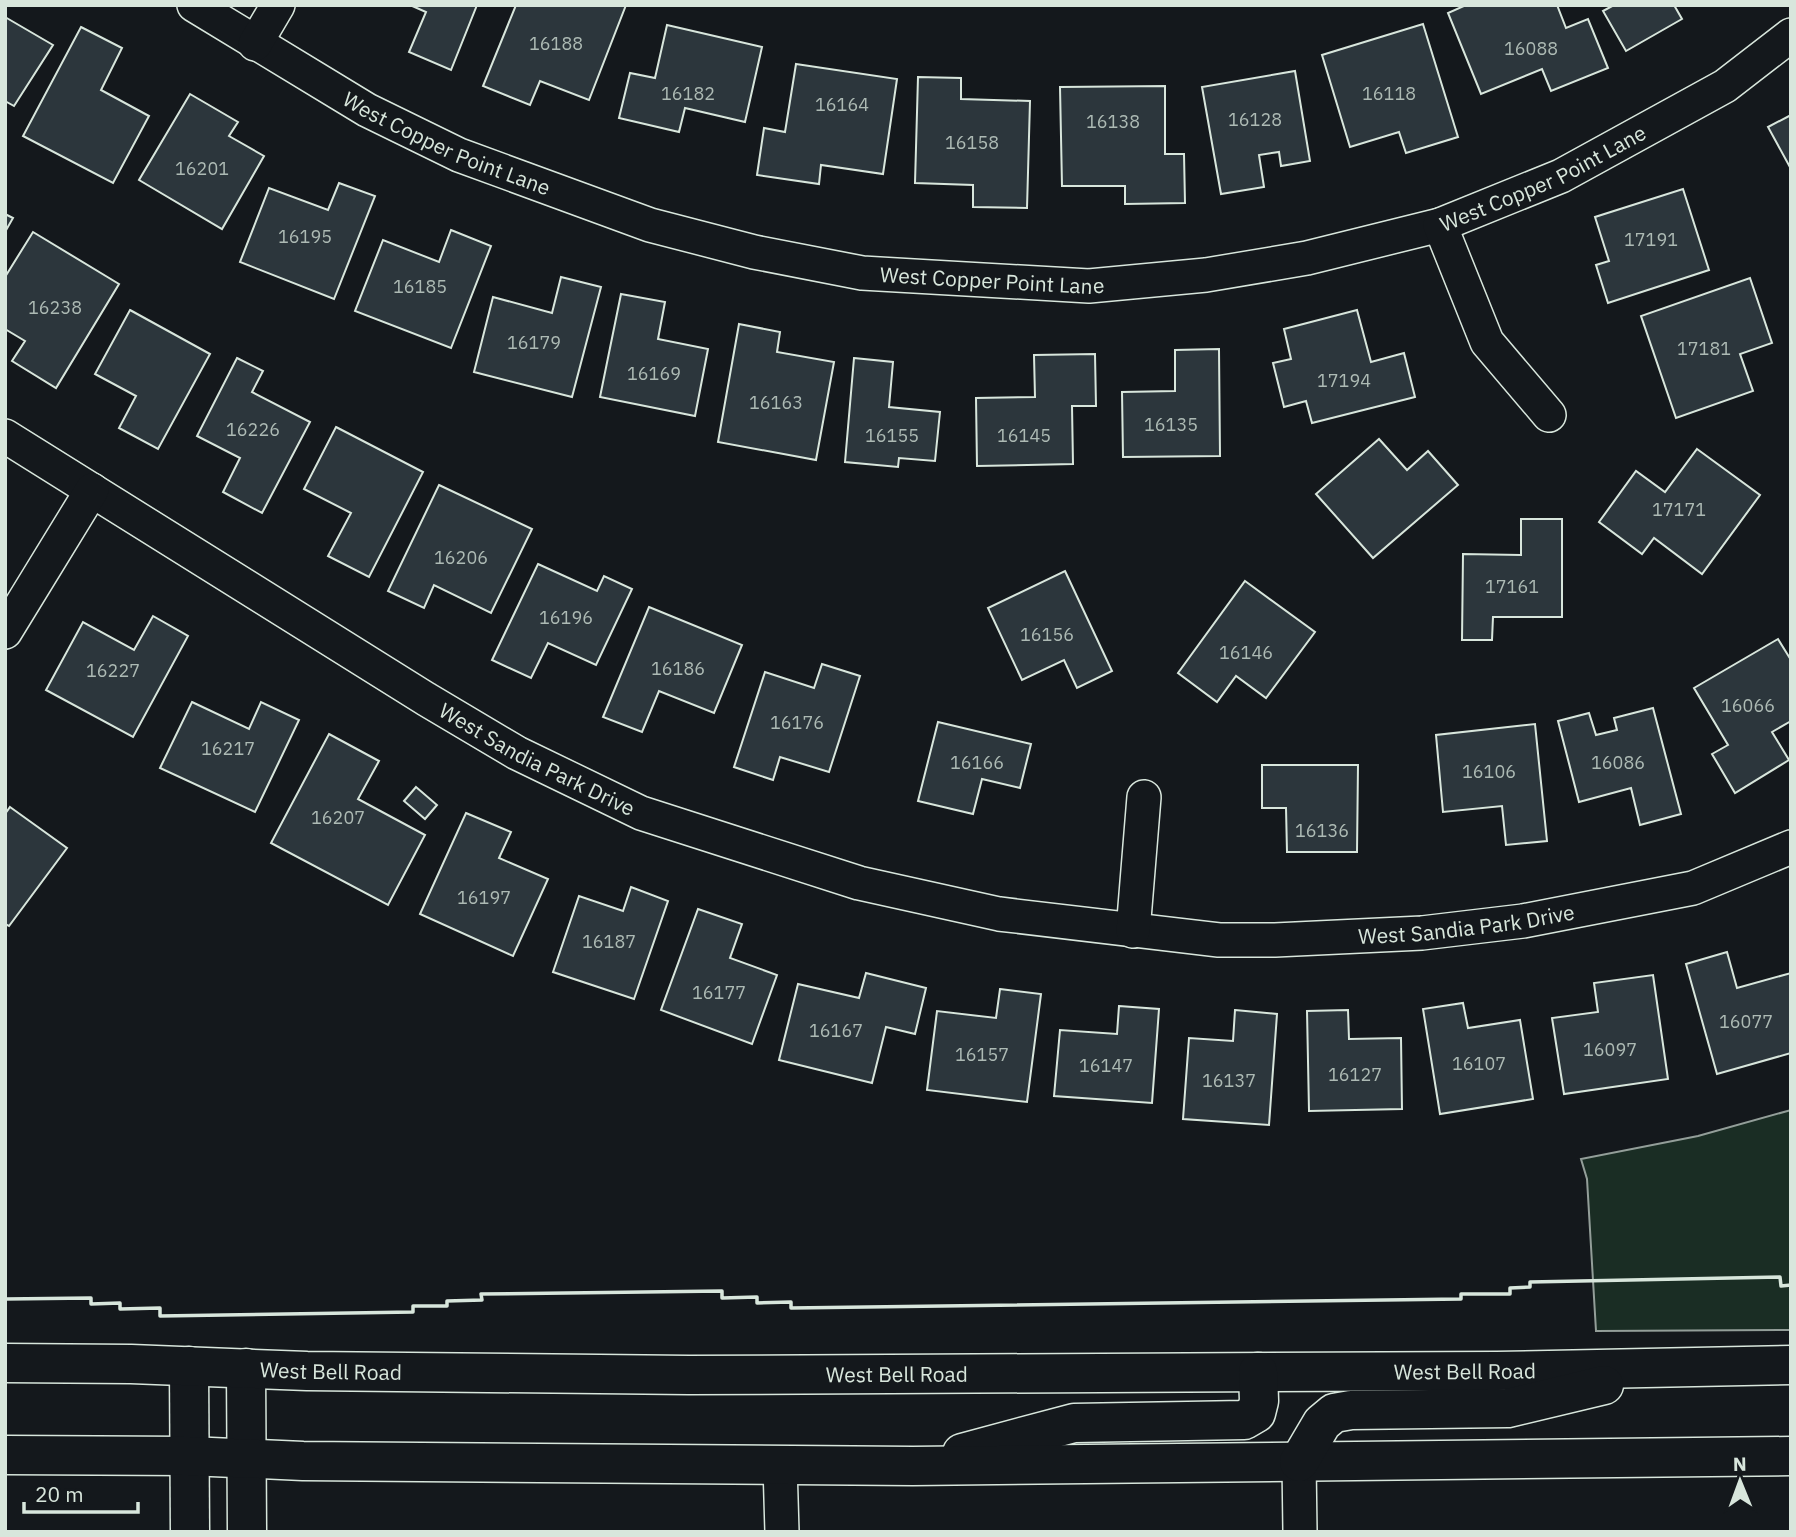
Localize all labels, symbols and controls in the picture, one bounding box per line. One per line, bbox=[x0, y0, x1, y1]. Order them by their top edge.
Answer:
house number: 16188 bbox=[529, 32, 583, 55]
house number: 16088 bbox=[1504, 37, 1558, 60]
house number: 16182 bbox=[661, 82, 715, 105]
house number: 16118 bbox=[1362, 82, 1416, 105]
street label: West Copper Point Lane bbox=[338, 85, 554, 201]
house number: 16164 bbox=[815, 93, 869, 116]
house number: 16128 bbox=[1228, 108, 1282, 131]
house number: 16138 bbox=[1086, 110, 1140, 133]
street label: West Copper Point Lane bbox=[1435, 118, 1651, 238]
house number: 16158 bbox=[945, 131, 999, 154]
house number: 16201 bbox=[175, 157, 229, 180]
house number: 16195 bbox=[278, 225, 332, 248]
house number: 17191 bbox=[1624, 228, 1678, 251]
street label: West Copper Point Lane bbox=[879, 260, 1105, 300]
house number: 16185 bbox=[393, 275, 447, 298]
house number: 16238 bbox=[28, 296, 82, 319]
house number: 16179 bbox=[507, 331, 561, 354]
house number: 17181 bbox=[1677, 337, 1731, 360]
house number: 16169 bbox=[627, 362, 681, 385]
house number: 17194 bbox=[1317, 369, 1371, 392]
house number: 16163 bbox=[749, 391, 803, 414]
house number: 16135 bbox=[1144, 413, 1198, 436]
house number: 16226 bbox=[226, 418, 280, 441]
house number: 16155 bbox=[865, 424, 919, 447]
house number: 16145 bbox=[997, 424, 1051, 447]
house number: 17171 bbox=[1652, 498, 1706, 521]
house number: 16206 bbox=[434, 546, 488, 569]
house number: 17161 bbox=[1485, 575, 1539, 598]
house number: 16196 bbox=[539, 606, 593, 629]
house number: 16156 bbox=[1020, 623, 1074, 646]
house number: 16146 bbox=[1219, 641, 1273, 664]
house number: 16186 bbox=[651, 657, 705, 680]
house number: 16227 bbox=[86, 659, 140, 682]
house number: 16066 bbox=[1721, 694, 1775, 717]
street label: West Sandia Park Drive bbox=[434, 696, 640, 822]
house number: 16176 bbox=[770, 711, 824, 734]
house number: 16217 bbox=[201, 737, 255, 760]
house number: 16166 bbox=[950, 751, 1004, 774]
house number: 16086 bbox=[1591, 751, 1645, 774]
house number: 16106 bbox=[1462, 760, 1516, 783]
house number: 16207 bbox=[311, 806, 365, 829]
house number: 16136 bbox=[1295, 819, 1349, 842]
house number: 16197 bbox=[457, 886, 511, 909]
street label: West Sandia Park Drive bbox=[1358, 897, 1577, 950]
house number: 16187 bbox=[582, 930, 636, 953]
house number: 16177 bbox=[692, 981, 746, 1004]
house number: 16077 bbox=[1719, 1010, 1773, 1033]
house number: 16167 bbox=[809, 1019, 863, 1042]
house number: 16097 bbox=[1583, 1038, 1637, 1061]
house number: 16157 bbox=[955, 1043, 1009, 1066]
house number: 16107 bbox=[1452, 1052, 1506, 1075]
house number: 16147 bbox=[1079, 1054, 1133, 1077]
house number: 16127 bbox=[1328, 1063, 1382, 1086]
house number: 16137 bbox=[1202, 1069, 1256, 1092]
street label: West Bell Road bbox=[259, 1355, 402, 1386]
street label: West Bell Road bbox=[1394, 1356, 1536, 1386]
street label: West Bell Road bbox=[826, 1360, 968, 1388]
north arrow bbox=[1705, 1446, 1775, 1516]
text: N bbox=[1733, 1452, 1747, 1476]
scale bar bbox=[24, 1470, 138, 1514]
text: 20 m bbox=[35, 1480, 84, 1508]

